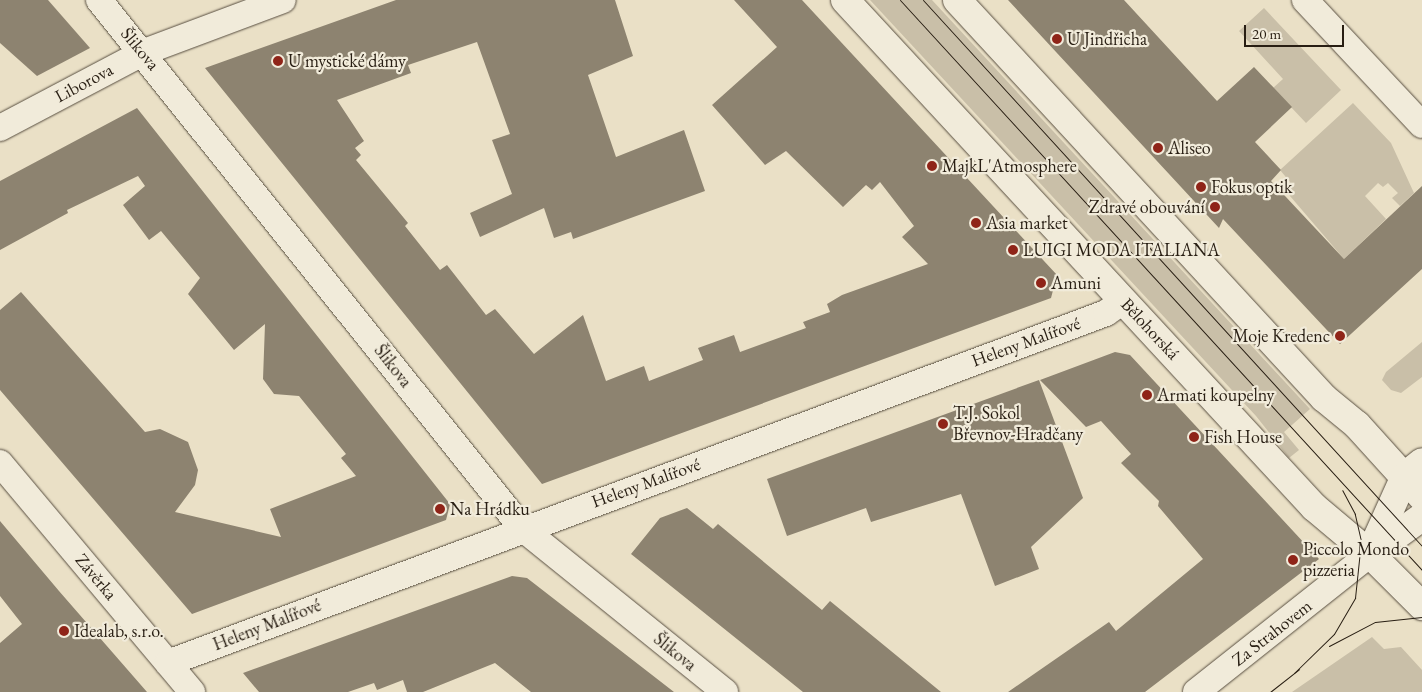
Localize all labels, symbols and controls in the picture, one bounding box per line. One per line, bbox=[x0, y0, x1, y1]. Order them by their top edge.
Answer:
scale bar bbox=[1247, 15, 1347, 47]
street label: Šlikova bbox=[116, 23, 164, 75]
text: 20 m bbox=[1252, 24, 1281, 43]
place label: U Jindřicha bbox=[1067, 28, 1147, 50]
marker: U Jindřicha bbox=[1051, 33, 1063, 45]
place label: U mystické dámy bbox=[288, 50, 406, 72]
marker: U mystické dámy bbox=[272, 55, 284, 67]
street label: Liborova bbox=[51, 59, 117, 107]
place label: Aliseo bbox=[1168, 137, 1211, 159]
marker: Aliseo bbox=[1152, 142, 1164, 154]
place label: MajkL'Atmosphere bbox=[942, 155, 1077, 177]
marker: MajkL'Atmosphere bbox=[926, 160, 938, 172]
place label: Fokus optik bbox=[1211, 176, 1292, 198]
marker: Fokus optik bbox=[1195, 181, 1207, 193]
place label: Zdravé obouvání bbox=[1089, 196, 1205, 218]
marker: Zdravé obouvání bbox=[1209, 201, 1221, 213]
place label: Asia market bbox=[986, 212, 1068, 234]
marker: Asia market bbox=[970, 217, 982, 229]
place label: LUIGI MODA ITALIANA bbox=[1023, 239, 1220, 261]
marker: LUIGI MODA ITALIANA bbox=[1007, 244, 1019, 256]
place label: Amuni bbox=[1051, 272, 1101, 294]
marker: Amuni bbox=[1035, 277, 1047, 289]
street label: Bělohorská bbox=[1116, 294, 1184, 364]
street label: Heleny Malířové bbox=[969, 312, 1083, 372]
place label: Moje Kredenc bbox=[1232, 325, 1330, 347]
marker: Moje Kredenc bbox=[1334, 330, 1346, 342]
street label: Šlikova bbox=[369, 340, 417, 392]
place label: Armati koupelny bbox=[1157, 384, 1275, 406]
marker: Armati koupelny bbox=[1141, 389, 1153, 401]
place label: T.J. Sokol Břevnov-Hradčany bbox=[953, 403, 1083, 446]
marker: T.J. Sokol Břevnov-Hradčany bbox=[937, 418, 949, 430]
place label: Fish House bbox=[1204, 426, 1282, 448]
marker: Fish House bbox=[1188, 431, 1200, 443]
street label: Heleny Malířové bbox=[589, 453, 703, 513]
place label: Na Hrádku bbox=[450, 498, 530, 520]
marker: Na Hrádku bbox=[434, 503, 446, 515]
place label: Piccolo Mondo pizzeria bbox=[1303, 539, 1409, 582]
street label: Závěrka bbox=[70, 549, 122, 605]
marker: Piccolo Mondo pizzeria bbox=[1287, 554, 1299, 566]
street label: Heleny Malířové bbox=[210, 594, 324, 656]
street label: Za Strahovem bbox=[1228, 595, 1316, 671]
place label: Idealab, s.r.o. bbox=[74, 620, 164, 642]
marker: Idealab, s.r.o. bbox=[58, 625, 70, 637]
street label: Šlikova bbox=[649, 628, 701, 676]

